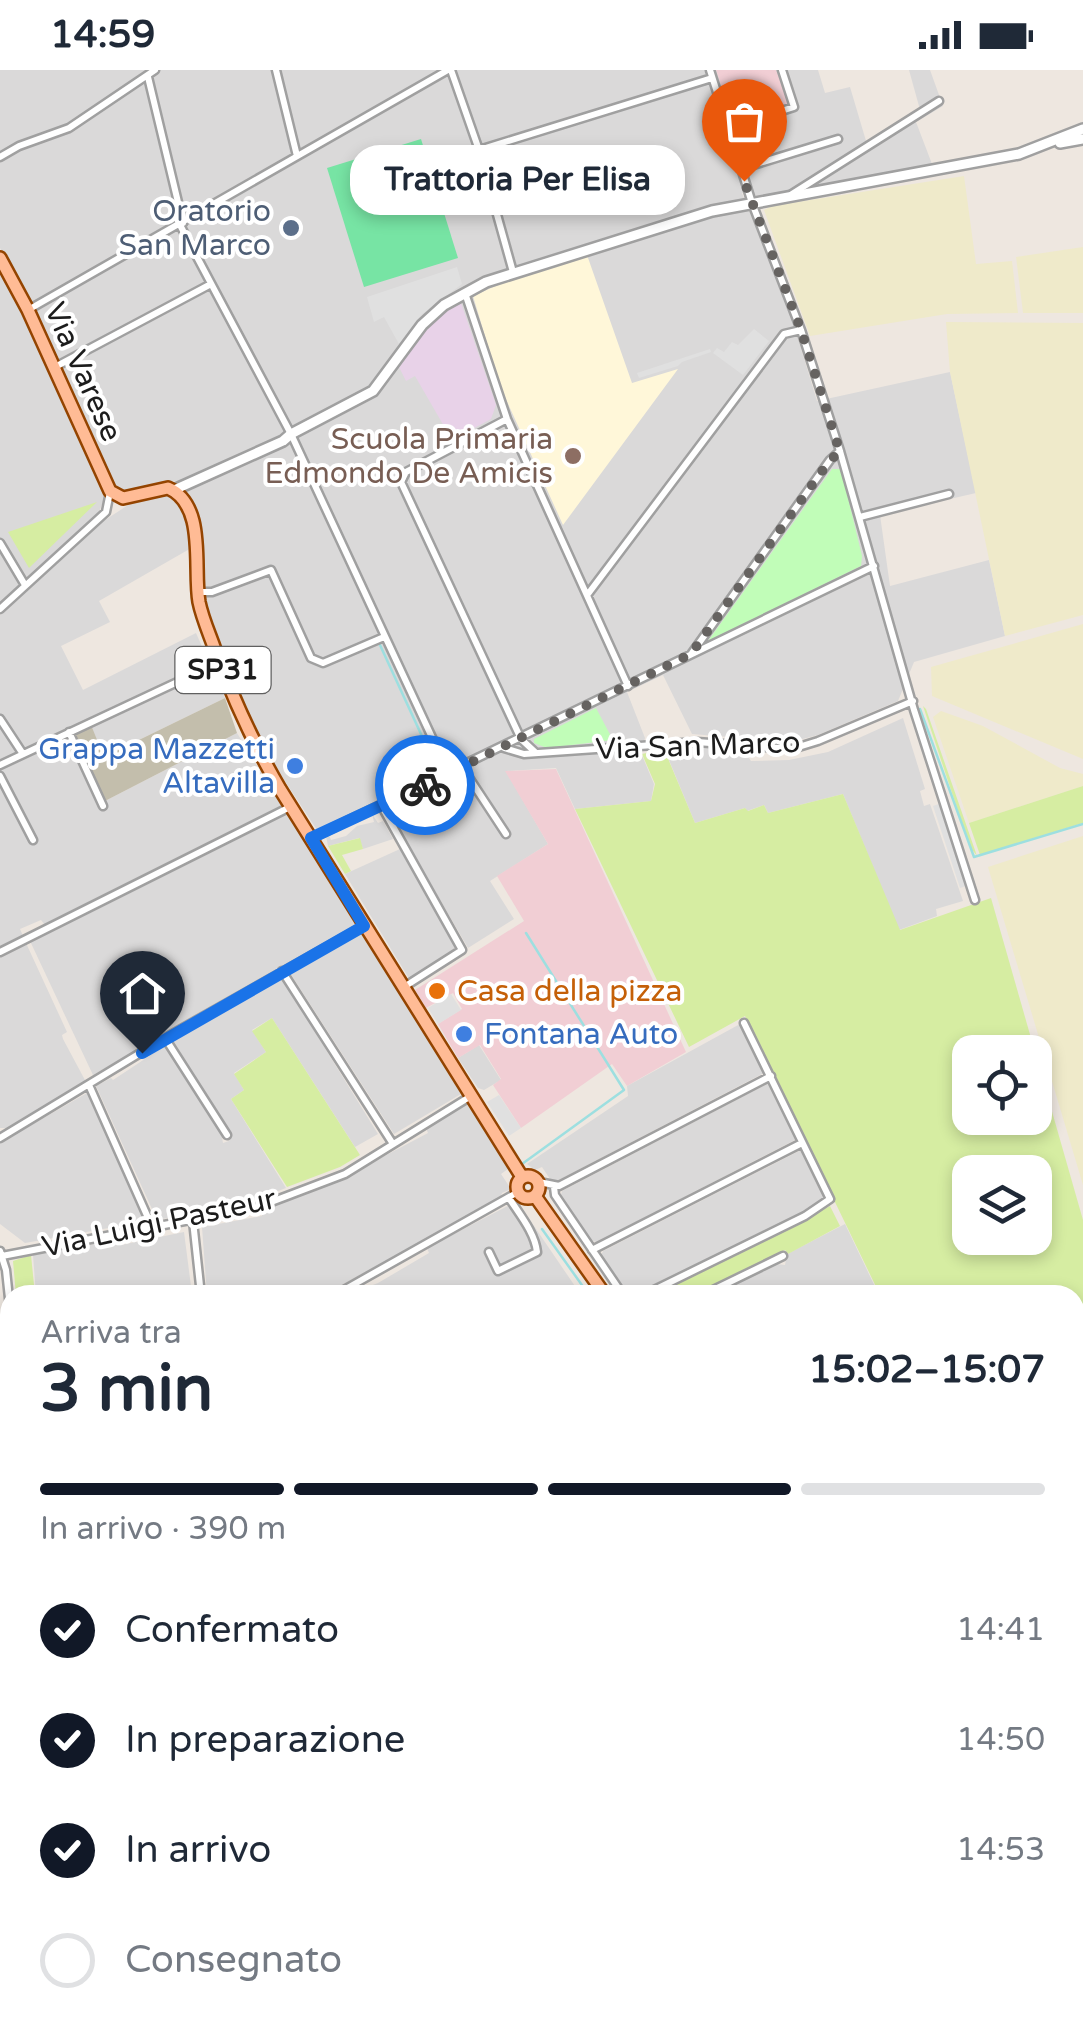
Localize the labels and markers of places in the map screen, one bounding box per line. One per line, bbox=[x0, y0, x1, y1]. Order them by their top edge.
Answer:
pin bbox=[702, 79, 787, 182]
callout: Trattoria Per Elisa bbox=[349, 146, 684, 216]
place label: Oratorio San Marco bbox=[119, 193, 271, 264]
marker: Oratorio San Marco bbox=[280, 217, 302, 239]
place label: Scuola Primaria Edmondo De Amicis bbox=[265, 421, 553, 492]
marker: Scuola Primaria Edmondo De Amicis bbox=[562, 445, 584, 467]
place label: Grappa Mazzetti Altavilla bbox=[38, 731, 275, 802]
marker: Grappa Mazzetti Altavilla bbox=[284, 755, 306, 777]
pin bbox=[100, 951, 185, 1054]
place label: Casa della pizza bbox=[457, 973, 682, 1010]
marker: Casa della pizza bbox=[426, 980, 448, 1002]
place label: Fontana Auto bbox=[484, 1016, 678, 1053]
marker: Fontana Auto bbox=[453, 1023, 475, 1045]

